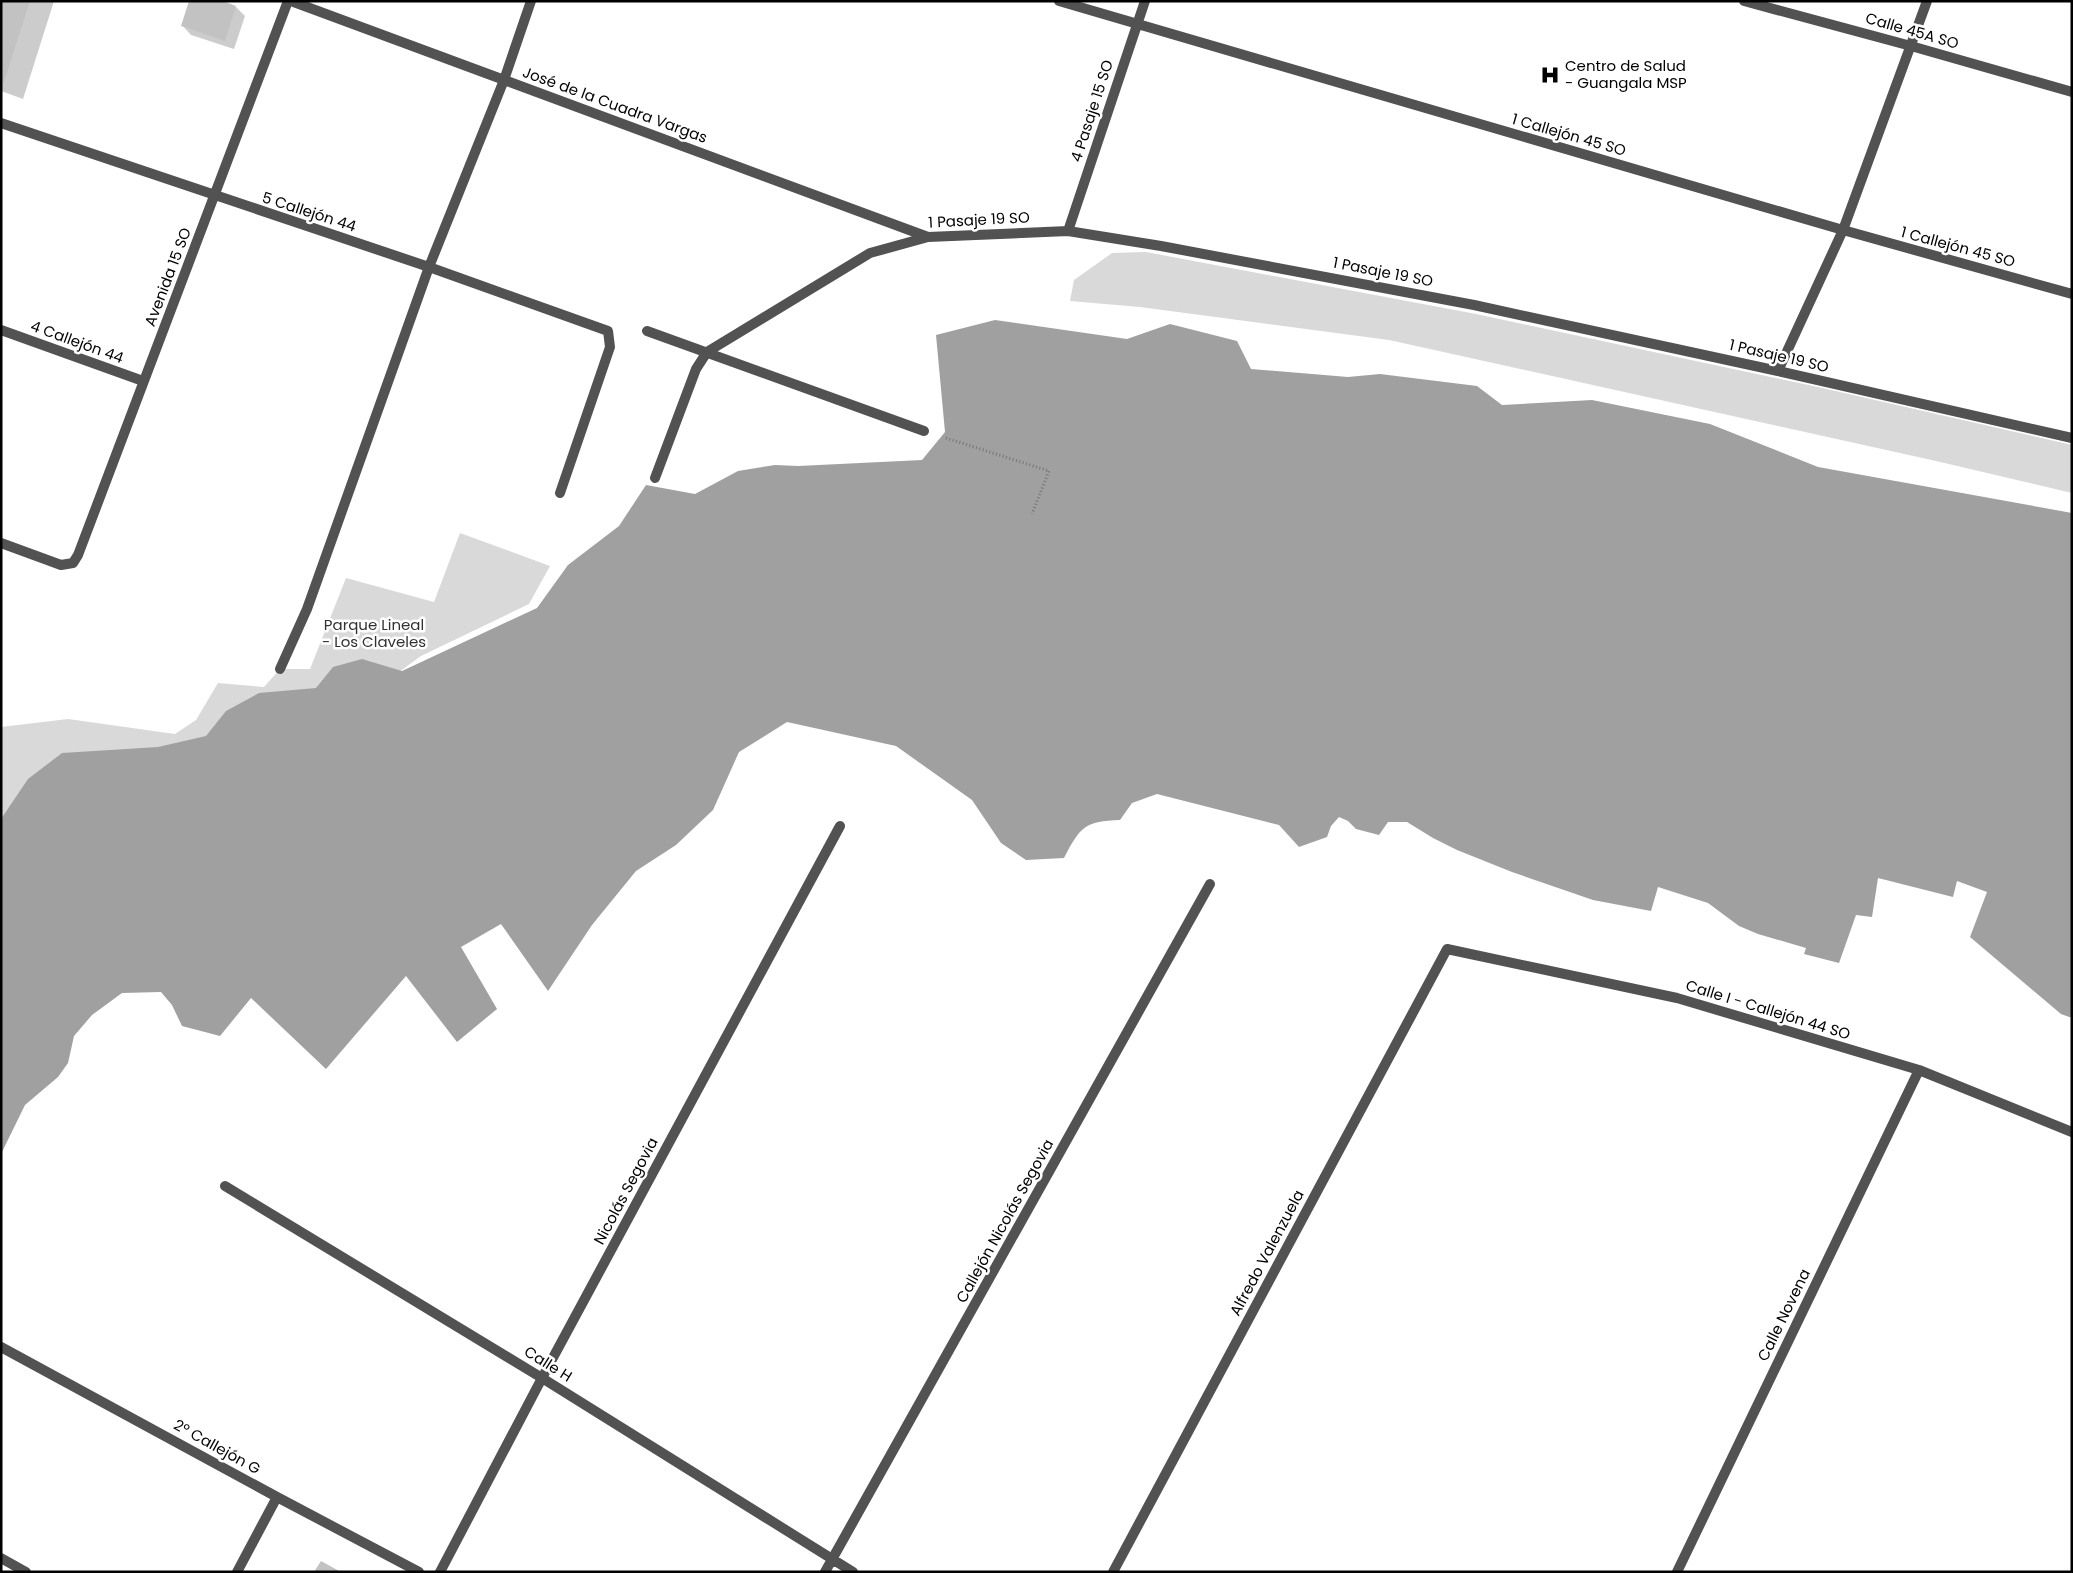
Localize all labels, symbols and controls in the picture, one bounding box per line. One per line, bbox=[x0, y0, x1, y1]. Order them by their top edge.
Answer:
street label: Calle 45A SO bbox=[1863, 7, 1961, 54]
place label: Centro de Salud - Guangala MSP bbox=[1565, 55, 1687, 93]
street label: 4 Pasaje 15 SO bbox=[1065, 57, 1118, 165]
street label: José de la Cuadra Vargas bbox=[520, 61, 711, 148]
hospital icon: Centro de Salud - Guangala MSP bbox=[1539, 64, 1561, 86]
street label: 1 Callejón 45 SO bbox=[1510, 108, 1629, 161]
street label: 5 Callejón 44 bbox=[259, 186, 359, 237]
street label: 1 Pasaje 19 SO bbox=[928, 206, 1030, 233]
street label: 1 Callejón 45 SO bbox=[1899, 221, 2018, 272]
street label: Avenida 15 SO bbox=[139, 224, 196, 329]
street label: 1 Pasaje 19 SO bbox=[1331, 252, 1435, 292]
street label: 4 Callejón 44 bbox=[28, 315, 127, 368]
street label: 1 Pasaje 19 SO bbox=[1727, 334, 1831, 377]
park label: Parque Lineal - Los Claveles bbox=[322, 614, 426, 652]
street label: Calle I - Callejón 44 SO bbox=[1683, 974, 1853, 1045]
street label: Nicolás Segovia bbox=[588, 1133, 663, 1248]
street label: Callejón Nicolás Segovia bbox=[951, 1135, 1058, 1306]
street label: Alfredo Valenzuela bbox=[1224, 1186, 1309, 1319]
street label: Calle Novena bbox=[1752, 1265, 1815, 1364]
street label: Calle H bbox=[520, 1341, 576, 1386]
street label: 2º Callejón G bbox=[170, 1414, 265, 1479]

